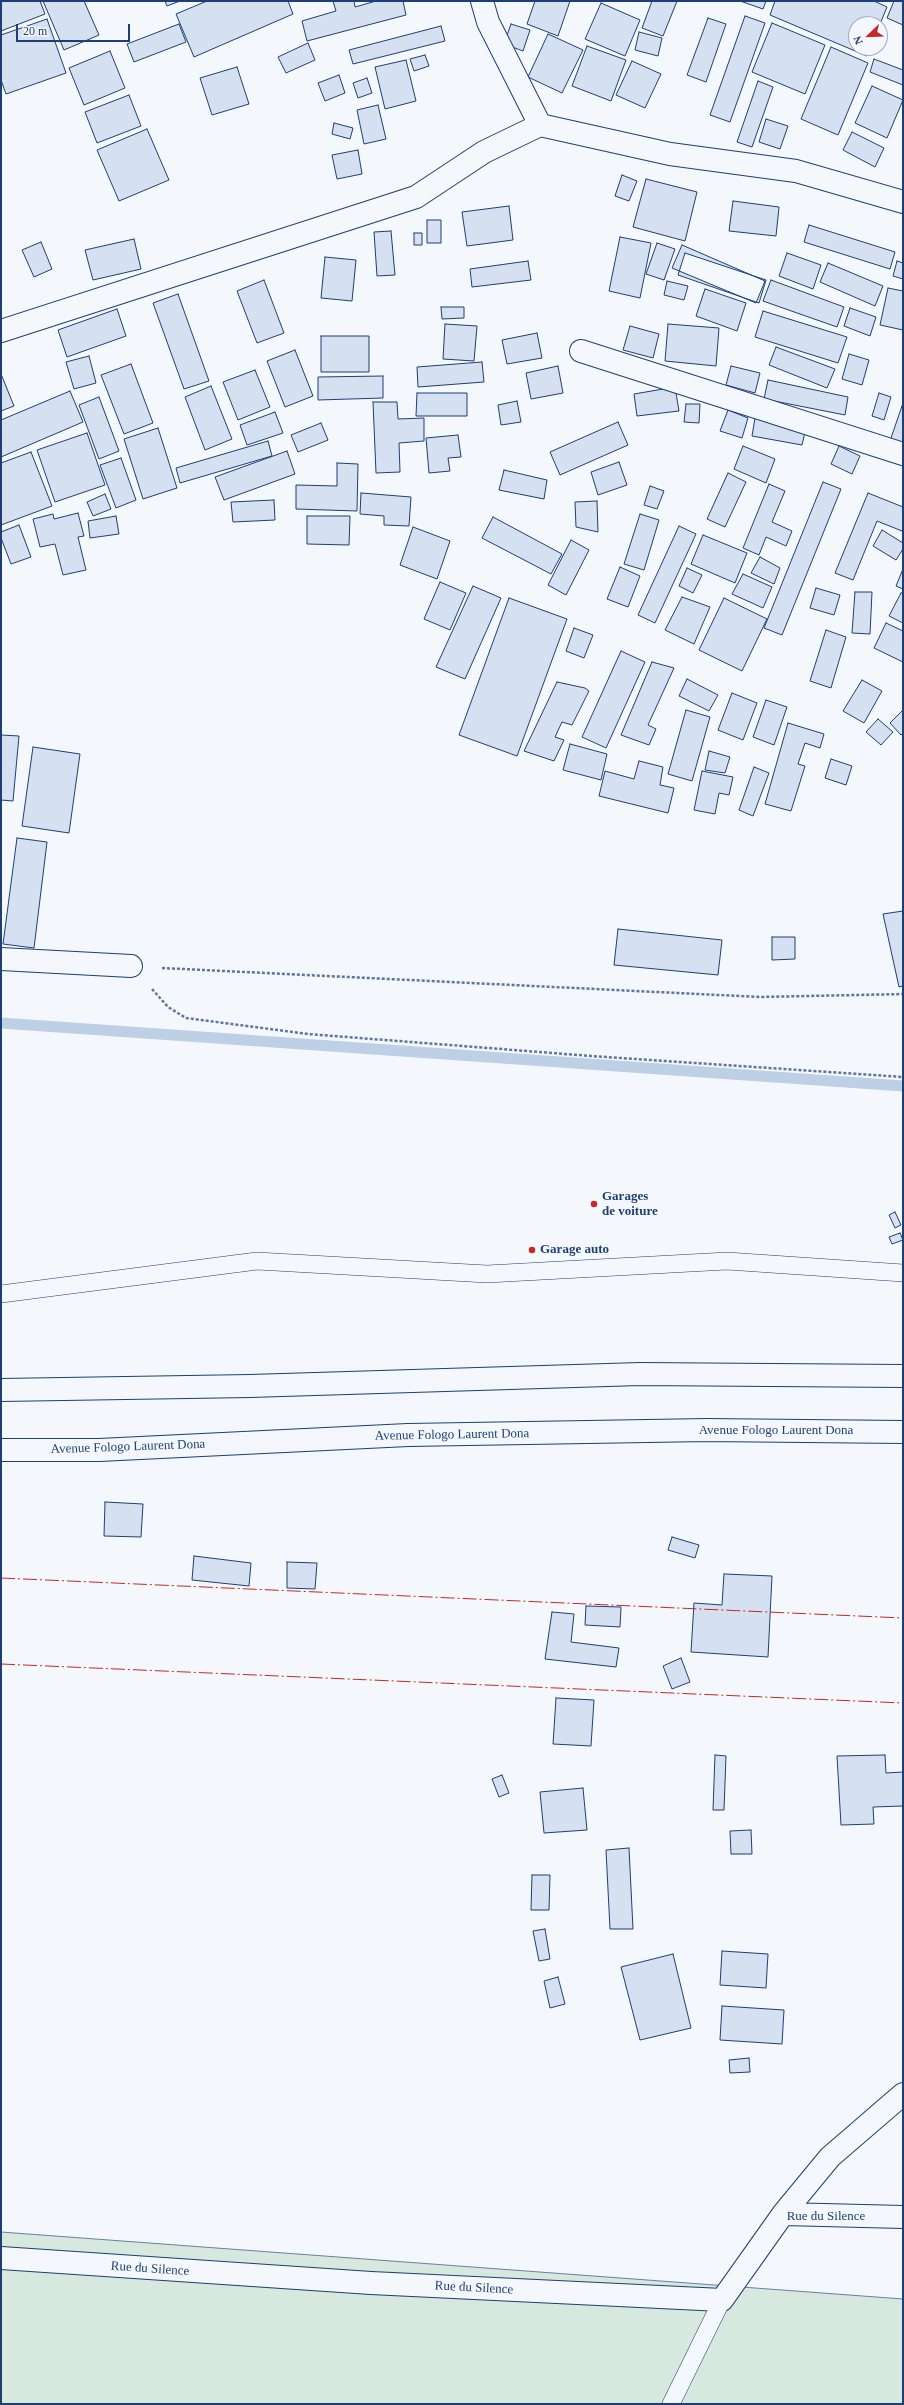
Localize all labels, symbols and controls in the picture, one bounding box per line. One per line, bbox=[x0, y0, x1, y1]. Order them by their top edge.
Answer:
scale bar bbox=[18, 16, 132, 42]
north arrow bbox=[848, 16, 888, 56]
text: 20 m bbox=[23, 24, 47, 38]
text: N bbox=[851, 34, 865, 46]
place label: Garages de voiture bbox=[602, 1189, 658, 1220]
marker: Garages de voiture bbox=[589, 1199, 599, 1209]
place label: Garage auto bbox=[540, 1242, 609, 1258]
marker: Garage auto bbox=[527, 1245, 537, 1255]
street label: Avenue Fologo Laurent Dona bbox=[699, 1423, 853, 1439]
street label: Avenue Fologo Laurent Dona bbox=[375, 1426, 529, 1444]
street label: Avenue Fologo Laurent Dona bbox=[50, 1437, 206, 1457]
street label: Rue du Silence bbox=[787, 2209, 865, 2225]
street label: Rue du Silence bbox=[110, 2258, 190, 2280]
street label: Rue du Silence bbox=[434, 2278, 514, 2298]

